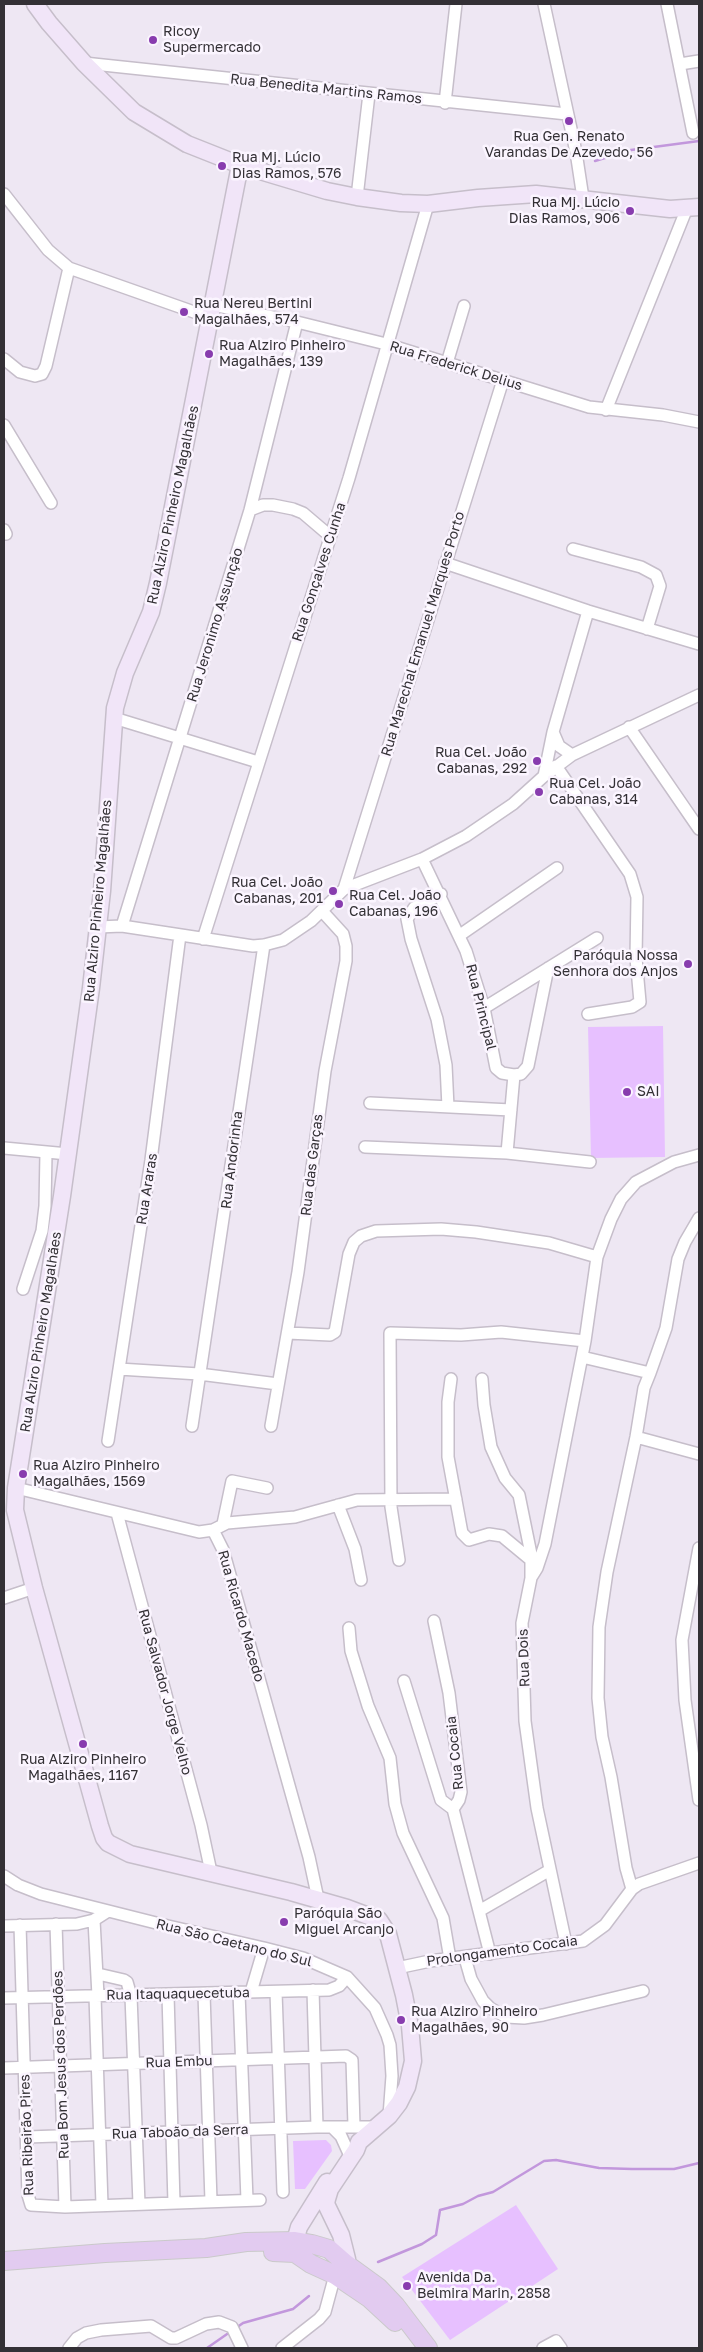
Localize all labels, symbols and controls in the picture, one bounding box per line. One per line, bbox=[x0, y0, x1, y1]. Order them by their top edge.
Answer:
place label: Ricoy Supermercado bbox=[163, 24, 261, 56]
marker: Ricoy Supermercado bbox=[147, 34, 159, 46]
street label: Rua Benedita Martins Ramos bbox=[229, 71, 423, 107]
marker: Rua Gen. Renato Varandas De Azevedo, 56 bbox=[563, 115, 575, 127]
place label: Rua Gen. Renato Varandas De Azevedo, 56 bbox=[485, 129, 653, 162]
place label: Rua Mj. Lúcio Dias Ramos, 576 bbox=[232, 150, 342, 182]
marker: Rua Mj. Lúcio Dias Ramos, 576 bbox=[216, 160, 228, 172]
place label: Rua Mj. Lúcio Dias Ramos, 906 bbox=[509, 195, 620, 228]
marker: Rua Mj. Lúcio Dias Ramos, 906 bbox=[624, 205, 636, 217]
place label: Rua Nereu Bertini Magalhães, 574 bbox=[194, 296, 312, 328]
marker: Rua Nereu Bertini Magalhães, 574 bbox=[178, 306, 190, 318]
place label: Rua Alziro Pinheiro Magalhães, 139 bbox=[219, 338, 346, 371]
street label: Rua Frederick Delius bbox=[388, 338, 524, 394]
marker: Rua Alziro Pinheiro Magalhães, 139 bbox=[203, 348, 215, 360]
street label: Rua Alziro Pinheiro Magalhães bbox=[144, 404, 202, 606]
street label: Rua Gonçalves Cunha bbox=[289, 500, 349, 644]
street label: Rua Marechal Emanuel Marques Porto bbox=[378, 510, 468, 758]
street label: Rua Jeronimo Assunção bbox=[183, 546, 247, 704]
place label: Rua Cel. João Cabanas, 292 bbox=[435, 745, 527, 778]
marker: Rua Cel. João Cabanas, 292 bbox=[531, 755, 543, 767]
place label: Rua Cel. João Cabanas, 314 bbox=[549, 776, 641, 809]
marker: Rua Cel. João Cabanas, 314 bbox=[533, 786, 545, 798]
street label: Rua Alziro Pinheiro Magalhães bbox=[81, 799, 115, 1003]
place label: Rua Cel. João Cabanas, 201 bbox=[231, 875, 323, 908]
marker: Rua Cel. João Cabanas, 201 bbox=[327, 885, 339, 897]
place label: Rua Cel. João Cabanas, 196 bbox=[349, 888, 441, 920]
marker: Rua Cel. João Cabanas, 196 bbox=[333, 898, 345, 910]
place label: Paróquia Nossa Senhora dos Anjos bbox=[553, 948, 678, 980]
marker: Paróquia Nossa Senhora dos Anjos bbox=[682, 958, 694, 970]
street label: Rua Principal bbox=[462, 962, 500, 1052]
place label: SAI bbox=[637, 1084, 660, 1100]
marker: SAI bbox=[621, 1086, 633, 1098]
street label: Rua Andorinha bbox=[218, 1110, 246, 1210]
street label: Rua das Garças bbox=[297, 1113, 327, 1217]
street label: Rua Araras bbox=[133, 1152, 161, 1226]
street label: Rua Alziro Pinheiro Magalhães bbox=[17, 1230, 65, 1434]
place label: Rua Alziro Pinheiro Magalhães, 1569 bbox=[33, 1458, 160, 1490]
marker: Rua Alziro Pinheiro Magalhães, 1569 bbox=[17, 1468, 29, 1480]
street label: Rua Ricardo Macedo bbox=[214, 1548, 268, 1684]
street label: Rua Salvador Jorge Velho bbox=[135, 1607, 195, 1777]
street label: Rua Dois bbox=[515, 1628, 533, 1688]
street label: Rua Cocaia bbox=[443, 1715, 467, 1791]
marker: Rua Alziro Pinheiro Magalhães, 1167 bbox=[77, 1738, 89, 1750]
place label: Rua Alziro Pinheiro Magalhães, 1167 bbox=[20, 1752, 146, 1784]
place label: Paróquia São Miguel Arcanjo bbox=[294, 1906, 394, 1938]
street label: Rua São Caetano do Sul bbox=[154, 1916, 314, 1970]
marker: Paróquia São Miguel Arcanjo bbox=[278, 1916, 290, 1928]
street label: Prolongamento Cocaia bbox=[425, 1932, 579, 1970]
street label: Rua Bom Jesus dos Perdões bbox=[49, 1971, 73, 2159]
street label: Rua Itaquaquecetuba bbox=[106, 1984, 250, 2004]
place label: Rua Alziro Pinheiro Magalhães, 90 bbox=[411, 2004, 538, 2036]
marker: Rua Alziro Pinheiro Magalhães, 90 bbox=[395, 2014, 407, 2026]
street label: Rua Embu bbox=[145, 2052, 213, 2072]
street label: Rua Ribeirão Pires bbox=[16, 2074, 38, 2196]
street label: Rua Taboão da Serra bbox=[111, 2121, 249, 2143]
place label: Avenida Da. Belmira Marin, 2858 bbox=[417, 2270, 551, 2302]
marker: Avenida Da. Belmira Marin, 2858 bbox=[401, 2280, 413, 2292]

